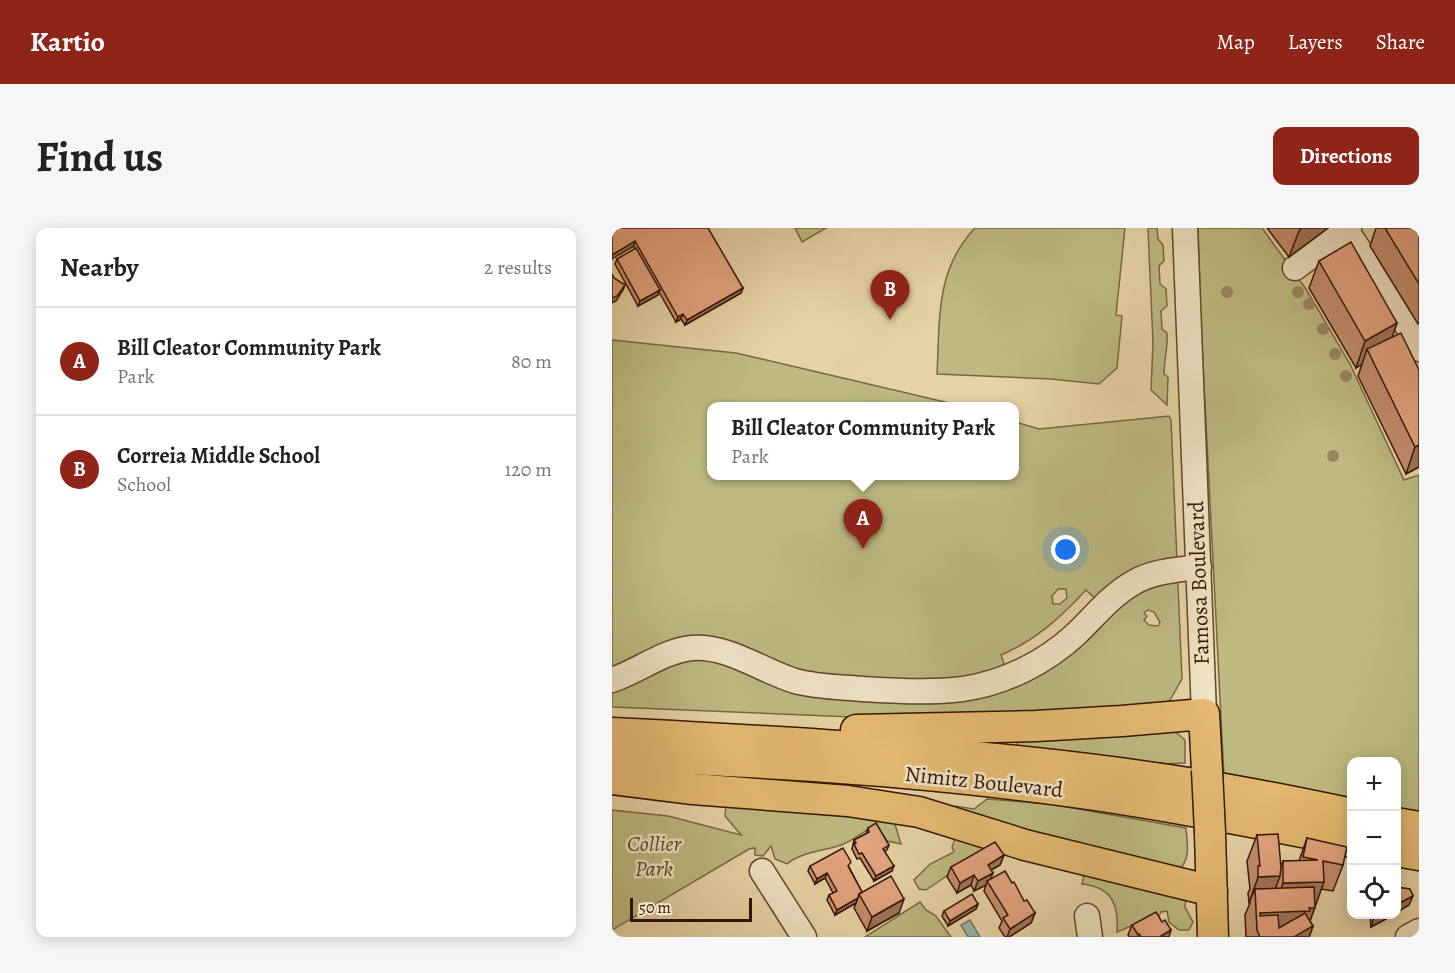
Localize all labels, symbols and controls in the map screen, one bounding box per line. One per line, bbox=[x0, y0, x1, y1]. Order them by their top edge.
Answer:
text: Kartio bbox=[30, 23, 105, 61]
text: Map bbox=[1216, 28, 1255, 56]
text: Layers bbox=[1288, 28, 1343, 56]
text: Share bbox=[1376, 28, 1425, 56]
button: Directions bbox=[1273, 127, 1419, 185]
text: Find us bbox=[36, 128, 163, 185]
text: Nearby bbox=[60, 250, 139, 285]
text: 2 results bbox=[484, 254, 552, 281]
pin: B bbox=[870, 270, 910, 320]
text: Bill Cleator Community Park bbox=[117, 333, 381, 363]
text: A bbox=[73, 348, 86, 375]
text: 80 m bbox=[511, 348, 552, 375]
text: Park bbox=[117, 363, 155, 390]
popup bbox=[707, 402, 1019, 480]
text: Bill Cleator Community Park bbox=[731, 413, 995, 443]
text: Correia Middle School bbox=[117, 441, 320, 471]
text: Park bbox=[731, 443, 769, 470]
text: B bbox=[73, 456, 86, 483]
text: 120 m bbox=[504, 456, 552, 483]
text: School bbox=[117, 471, 171, 498]
pin: A bbox=[844, 500, 882, 549]
street label: Famosa Boulevard bbox=[1181, 500, 1217, 665]
your location bbox=[1051, 535, 1080, 564]
map controls bbox=[1347, 757, 1401, 919]
button: + bbox=[1347, 757, 1401, 811]
street label: Nimitz Boulevard bbox=[903, 759, 1065, 805]
button: − bbox=[1347, 811, 1401, 865]
park label: Collier Park bbox=[627, 829, 682, 884]
button: locate bbox=[1347, 865, 1401, 919]
scale bar bbox=[630, 895, 752, 922]
text: 50 m bbox=[639, 897, 671, 919]

